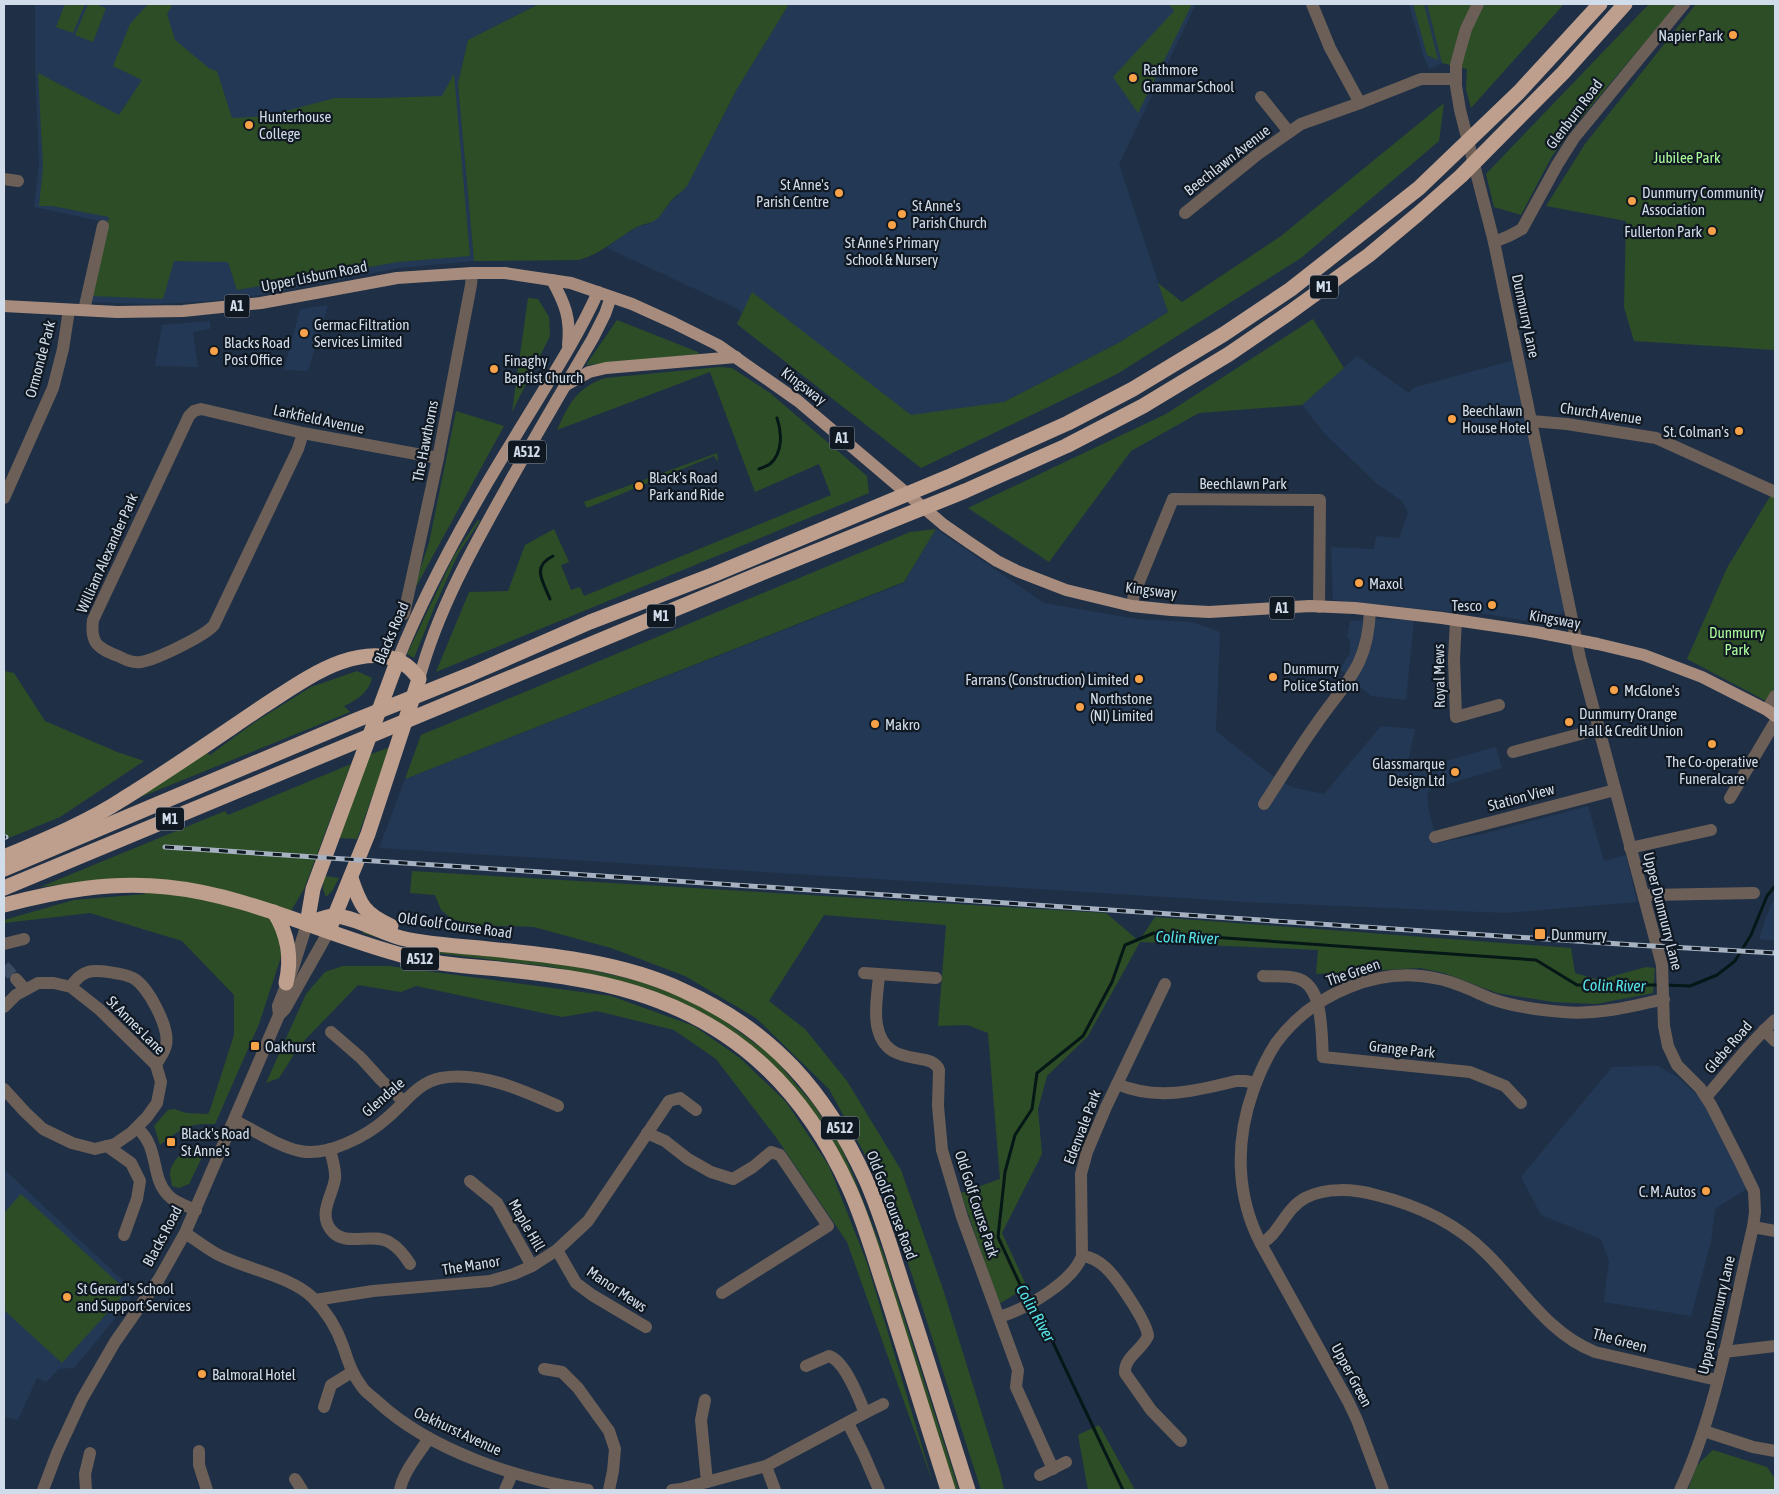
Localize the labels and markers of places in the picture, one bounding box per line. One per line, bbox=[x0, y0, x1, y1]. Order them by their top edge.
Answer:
place label: Napier Park bbox=[1658, 27, 1723, 44]
marker: Napier Park bbox=[1727, 29, 1739, 41]
place label: Rathmore Grammar School bbox=[1143, 61, 1234, 95]
marker: Rathmore Grammar School bbox=[1127, 72, 1139, 84]
place label: Hunterhouse College bbox=[259, 108, 332, 142]
marker: Hunterhouse College bbox=[243, 119, 255, 131]
place label: St Anne's Parish Centre bbox=[756, 176, 829, 210]
place label: Dunmurry Community Association bbox=[1642, 184, 1764, 218]
marker: St Anne's Parish Centre bbox=[833, 187, 845, 199]
marker: Dunmurry Community Association bbox=[1626, 195, 1638, 207]
place label: St Anne's Parish Church bbox=[912, 197, 987, 231]
marker: St Anne's Parish Church bbox=[896, 208, 908, 220]
marker: St Anne's Primary School & Nursery bbox=[886, 219, 898, 231]
place label: Fullerton Park bbox=[1624, 223, 1702, 240]
marker: Fullerton Park bbox=[1706, 225, 1718, 237]
place label: St Anne's Primary School & Nursery bbox=[845, 234, 939, 268]
place label: Germac Filtration Services Limited bbox=[314, 316, 410, 350]
marker: Germac Filtration Services Limited bbox=[298, 327, 310, 339]
place label: Blacks Road Post Office bbox=[224, 334, 290, 368]
marker: Blacks Road Post Office bbox=[208, 345, 220, 357]
place label: Finaghy Baptist Church bbox=[504, 352, 583, 386]
marker: Finaghy Baptist Church bbox=[488, 363, 500, 375]
place label: Beechlawn House Hotel bbox=[1462, 402, 1530, 436]
marker: Beechlawn House Hotel bbox=[1446, 413, 1458, 425]
place label: St. Colman's bbox=[1663, 423, 1729, 440]
marker: St. Colman's bbox=[1733, 425, 1745, 437]
place label: Black's Road Park and Ride bbox=[649, 469, 725, 503]
marker: Black's Road Park and Ride bbox=[633, 480, 645, 492]
place label: Maxol bbox=[1369, 575, 1403, 592]
marker: Maxol bbox=[1353, 577, 1365, 589]
place label: Tesco bbox=[1452, 597, 1482, 614]
marker: Tesco bbox=[1486, 599, 1498, 611]
place label: Dunmurry Police Station bbox=[1283, 660, 1359, 694]
place label: Farrans (Construction) Limited bbox=[965, 671, 1129, 688]
marker: Dunmurry Police Station bbox=[1267, 671, 1279, 683]
marker: Farrans (Construction) Limited bbox=[1133, 673, 1145, 685]
place label: McGlone's bbox=[1624, 682, 1680, 699]
marker: McGlone's bbox=[1608, 684, 1620, 696]
place label: Northstone (NI) Limited bbox=[1090, 690, 1153, 724]
marker: Northstone (NI) Limited bbox=[1074, 701, 1086, 713]
place label: Dunmurry Orange Hall & Credit Union bbox=[1579, 705, 1683, 739]
place label: Makro bbox=[885, 716, 920, 733]
marker: Dunmurry Orange Hall & Credit Union bbox=[1563, 716, 1575, 728]
marker: Makro bbox=[869, 718, 881, 730]
marker: The Co-operative Funeralcare bbox=[1706, 738, 1718, 750]
place label: The Co-operative Funeralcare bbox=[1666, 753, 1759, 787]
place label: Glassmarque Design Ltd bbox=[1372, 755, 1445, 789]
marker: Glassmarque Design Ltd bbox=[1449, 766, 1461, 778]
place label: Dunmurry bbox=[1551, 926, 1607, 943]
marker: Dunmurry bbox=[1533, 927, 1547, 941]
place label: Oakhurst bbox=[265, 1038, 316, 1055]
marker: Oakhurst bbox=[249, 1040, 261, 1052]
place label: Black's Road St Anne's bbox=[181, 1125, 250, 1159]
marker: Black's Road St Anne's bbox=[165, 1136, 177, 1148]
place label: C. M. Autos bbox=[1639, 1183, 1696, 1200]
marker: C. M. Autos bbox=[1700, 1185, 1712, 1197]
place label: St Gerard's School and Support Services bbox=[77, 1280, 191, 1314]
marker: St Gerard's School and Support Services bbox=[61, 1291, 73, 1303]
place label: Balmoral Hotel bbox=[212, 1366, 296, 1383]
marker: Balmoral Hotel bbox=[196, 1368, 208, 1380]

